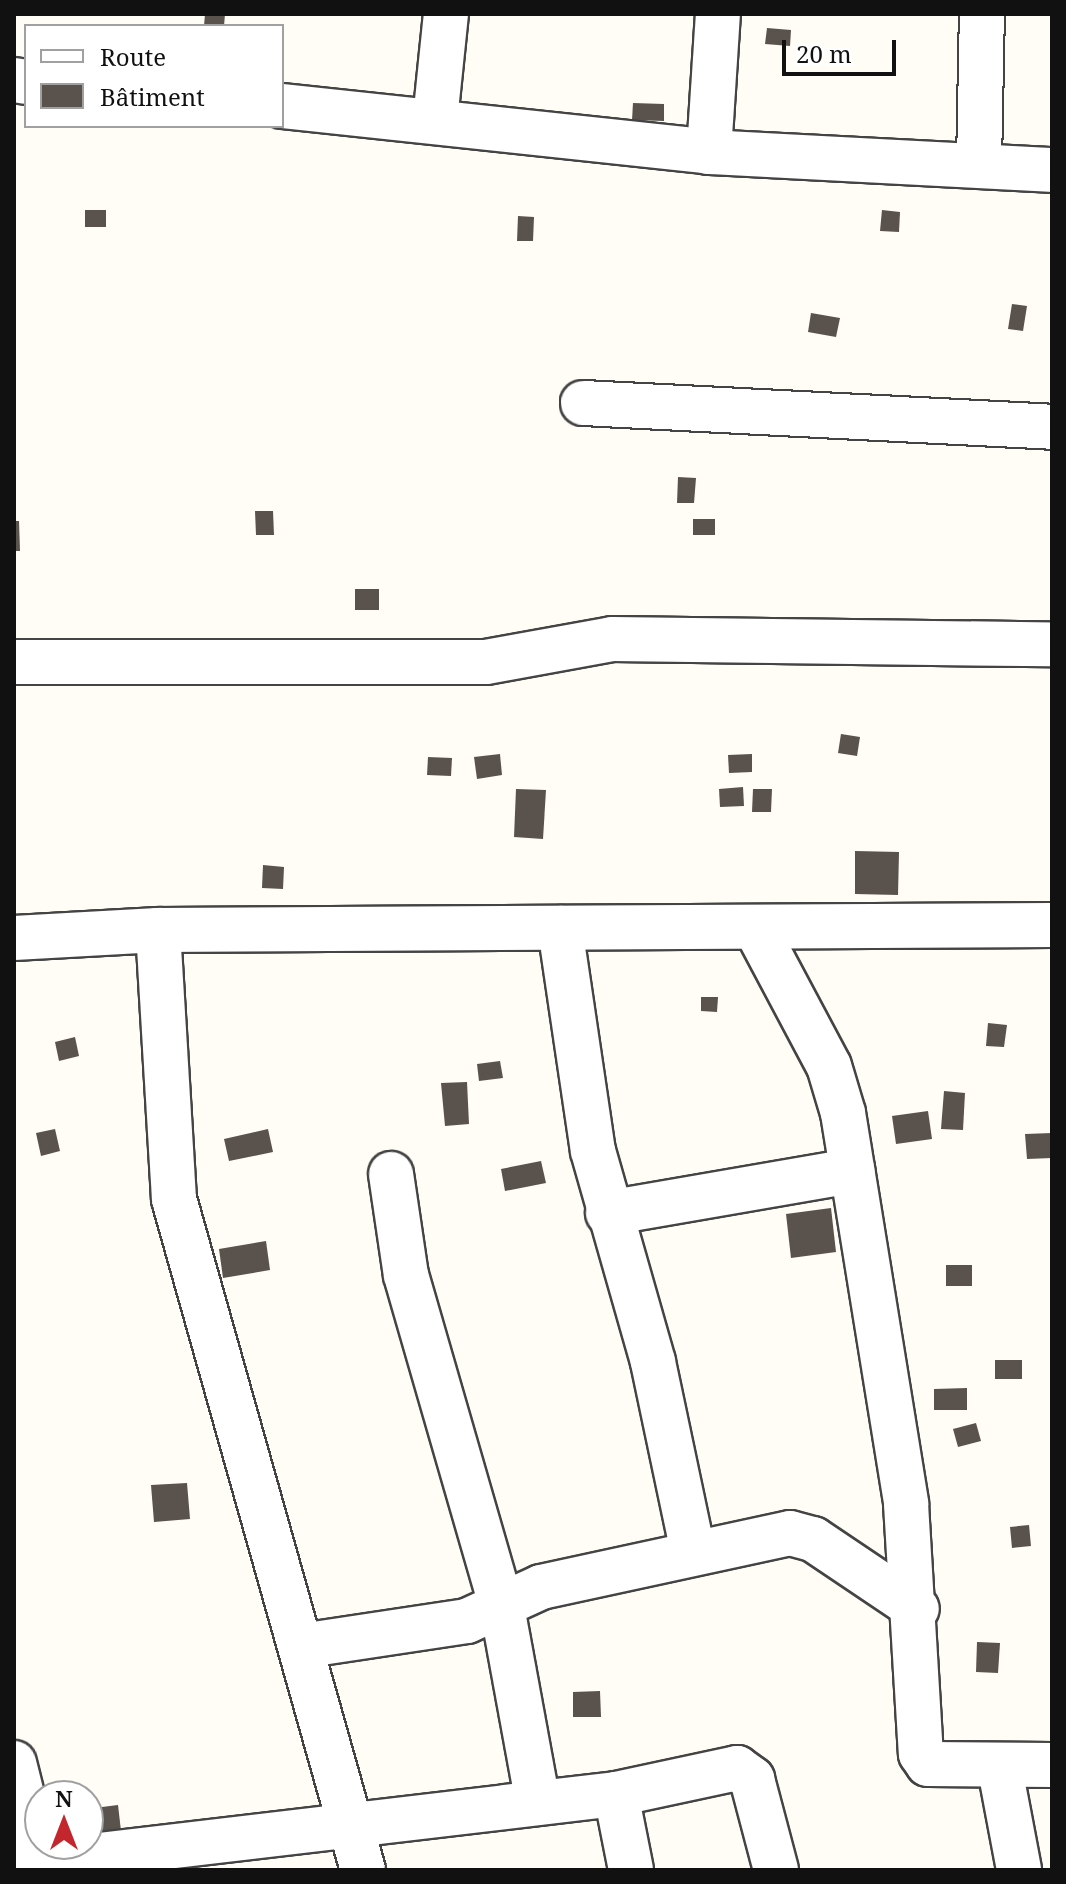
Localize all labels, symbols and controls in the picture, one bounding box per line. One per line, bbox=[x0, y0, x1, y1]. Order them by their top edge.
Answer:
legend bbox=[24, 24, 284, 128]
scale bar bbox=[786, 24, 900, 74]
text: 20 m bbox=[796, 37, 852, 70]
text: Route bbox=[100, 40, 166, 73]
text: Bâtiment bbox=[100, 80, 205, 113]
north arrow bbox=[24, 1780, 104, 1860]
text: N bbox=[55, 1783, 73, 1813]

